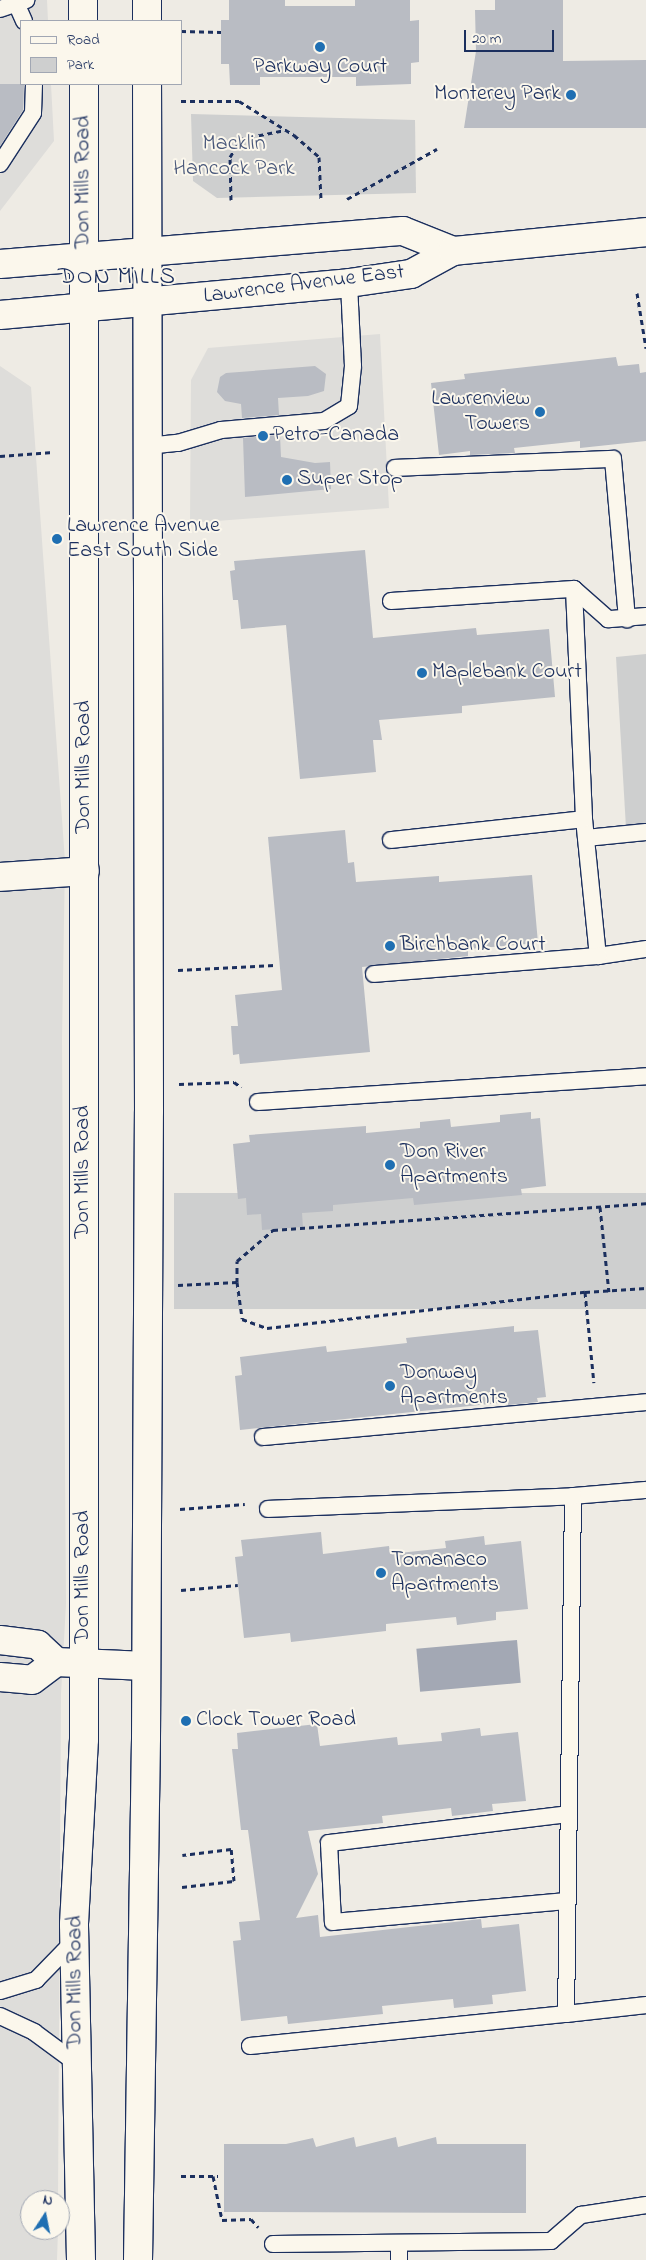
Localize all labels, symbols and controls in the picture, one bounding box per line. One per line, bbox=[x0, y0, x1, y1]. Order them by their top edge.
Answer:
legend bbox=[20, 20, 182, 85]
scale bar bbox=[466, 20, 556, 52]
text: 20 m bbox=[472, 28, 501, 50]
text: Road bbox=[67, 29, 100, 51]
marker: Parkway Court bbox=[314, 41, 326, 53]
text: Park bbox=[67, 54, 94, 76]
place label: Parkway Court bbox=[253, 55, 387, 81]
place label: Monterey Park bbox=[434, 82, 561, 108]
marker: Monterey Park bbox=[565, 89, 577, 101]
street label: Don Mills Road bbox=[71, 115, 97, 249]
park label: Macklin Hancock Park bbox=[173, 131, 295, 182]
street label: Lawrence Avenue East bbox=[202, 260, 406, 310]
district label: DON MILLS bbox=[57, 264, 177, 292]
place label: Lawrenview Towers bbox=[431, 386, 530, 438]
marker: Lawrenview Towers bbox=[534, 406, 546, 418]
place label: Petro-Canada bbox=[273, 423, 399, 449]
marker: Petro-Canada bbox=[257, 430, 269, 442]
place label: Super Stop bbox=[297, 467, 403, 493]
marker: Super Stop bbox=[281, 474, 293, 486]
place label: Lawrence Avenue East South Side bbox=[67, 513, 220, 564]
marker: Lawrence Avenue East South Side bbox=[51, 533, 63, 545]
place label: Maplebank Court bbox=[432, 660, 582, 686]
marker: Maplebank Court bbox=[416, 667, 428, 679]
street label: Don Mills Road bbox=[72, 700, 98, 834]
place label: Birchbank Court bbox=[400, 933, 546, 959]
marker: Birchbank Court bbox=[384, 940, 396, 952]
street label: Don Mills Road bbox=[71, 1105, 97, 1239]
place label: Don River Apartments bbox=[400, 1139, 508, 1190]
marker: Don River Apartments bbox=[384, 1159, 396, 1171]
place label: Donway Apartments bbox=[400, 1360, 508, 1412]
marker: Donway Apartments bbox=[384, 1380, 396, 1392]
street label: Don Mills Road bbox=[71, 1510, 97, 1644]
place label: Tomanaco Apartments bbox=[391, 1547, 499, 1598]
marker: Tomanaco Apartments bbox=[375, 1567, 387, 1579]
place label: Clock Tower Road bbox=[196, 1708, 356, 1734]
marker: Clock Tower Road bbox=[180, 1715, 192, 1727]
street label: Don Mills Road bbox=[63, 1915, 89, 2049]
north arrow bbox=[20, 2190, 70, 2240]
text: N bbox=[41, 2190, 54, 2212]

